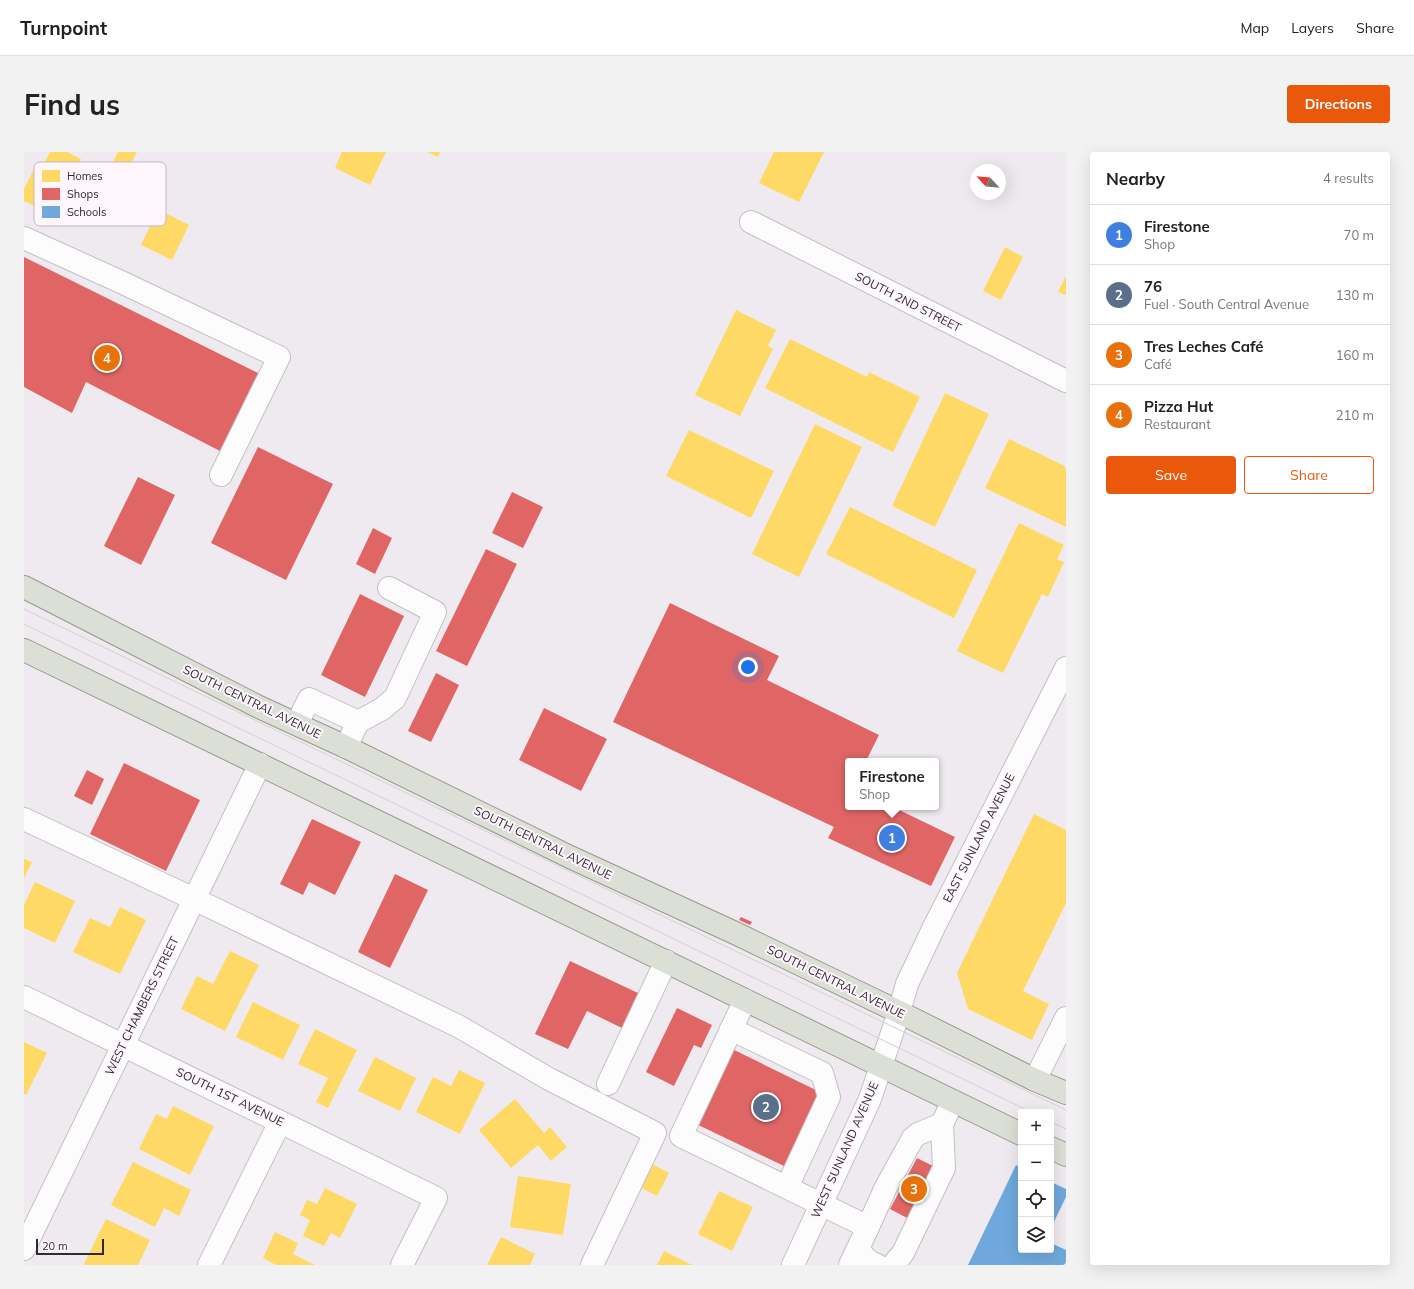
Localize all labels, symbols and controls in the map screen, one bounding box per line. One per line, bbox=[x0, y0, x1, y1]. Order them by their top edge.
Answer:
text: Turnpoint bbox=[20, 16, 107, 40]
text: Map bbox=[1240, 19, 1269, 37]
text: Layers bbox=[1291, 19, 1334, 37]
text: Share bbox=[1356, 19, 1394, 37]
button: Directions bbox=[1287, 85, 1390, 123]
text: Find us bbox=[24, 87, 120, 122]
legend bbox=[34, 162, 166, 226]
north arrow bbox=[970, 164, 1006, 200]
text: Nearby bbox=[1106, 168, 1165, 189]
text: Homes bbox=[67, 169, 103, 183]
text: 4 results bbox=[1323, 170, 1374, 186]
text: Shops bbox=[67, 187, 99, 201]
text: Schools bbox=[67, 205, 106, 219]
text: Firestone bbox=[1144, 217, 1210, 236]
text: 1 bbox=[1115, 227, 1123, 243]
text: 70 m bbox=[1344, 227, 1374, 243]
text: Shop bbox=[1144, 236, 1175, 252]
street label: SOUTH 2ND STREET bbox=[853, 268, 965, 335]
text: 76 bbox=[1144, 277, 1162, 296]
text: 2 bbox=[1115, 287, 1123, 303]
text: 130 m bbox=[1336, 287, 1374, 303]
text: Fuel · South Central Avenue bbox=[1144, 296, 1309, 312]
text: Tres Leches Café bbox=[1144, 337, 1264, 356]
pin: 4 bbox=[94, 343, 120, 373]
text: 3 bbox=[1115, 347, 1123, 363]
text: 160 m bbox=[1336, 347, 1374, 363]
text: Café bbox=[1144, 356, 1172, 372]
text: Pizza Hut bbox=[1144, 397, 1213, 416]
text: 4 bbox=[1115, 407, 1123, 423]
text: 210 m bbox=[1336, 407, 1374, 423]
text: Restaurant bbox=[1144, 416, 1211, 432]
button: Save bbox=[1106, 456, 1236, 494]
button: Share bbox=[1244, 456, 1374, 494]
your location bbox=[738, 657, 758, 677]
street label: SOUTH CENTRAL AVENUE bbox=[181, 662, 324, 742]
popup bbox=[845, 758, 939, 810]
text: Firestone bbox=[859, 767, 925, 786]
street label: EAST SUNLAND AVENUE bbox=[939, 771, 1018, 905]
text: Shop bbox=[859, 786, 890, 802]
street label: SOUTH CENTRAL AVENUE bbox=[472, 803, 615, 883]
pin: 1 bbox=[879, 823, 905, 853]
street label: WEST CHAMBERS STREET bbox=[101, 933, 182, 1078]
street label: SOUTH CENTRAL AVENUE bbox=[765, 942, 908, 1022]
street label: SOUTH 1ST AVENUE bbox=[174, 1064, 287, 1129]
street label: WEST SUNLAND AVENUE bbox=[808, 1079, 881, 1220]
pin: 2 bbox=[753, 1092, 779, 1122]
map controls bbox=[1018, 1109, 1054, 1253]
button: + bbox=[1018, 1109, 1054, 1145]
button: − bbox=[1018, 1145, 1054, 1181]
pin: 3 bbox=[901, 1174, 927, 1204]
button: locate bbox=[1018, 1181, 1054, 1217]
button: layers bbox=[1018, 1217, 1054, 1253]
scale bar bbox=[36, 1237, 104, 1256]
text: 20 m bbox=[42, 1239, 68, 1253]

